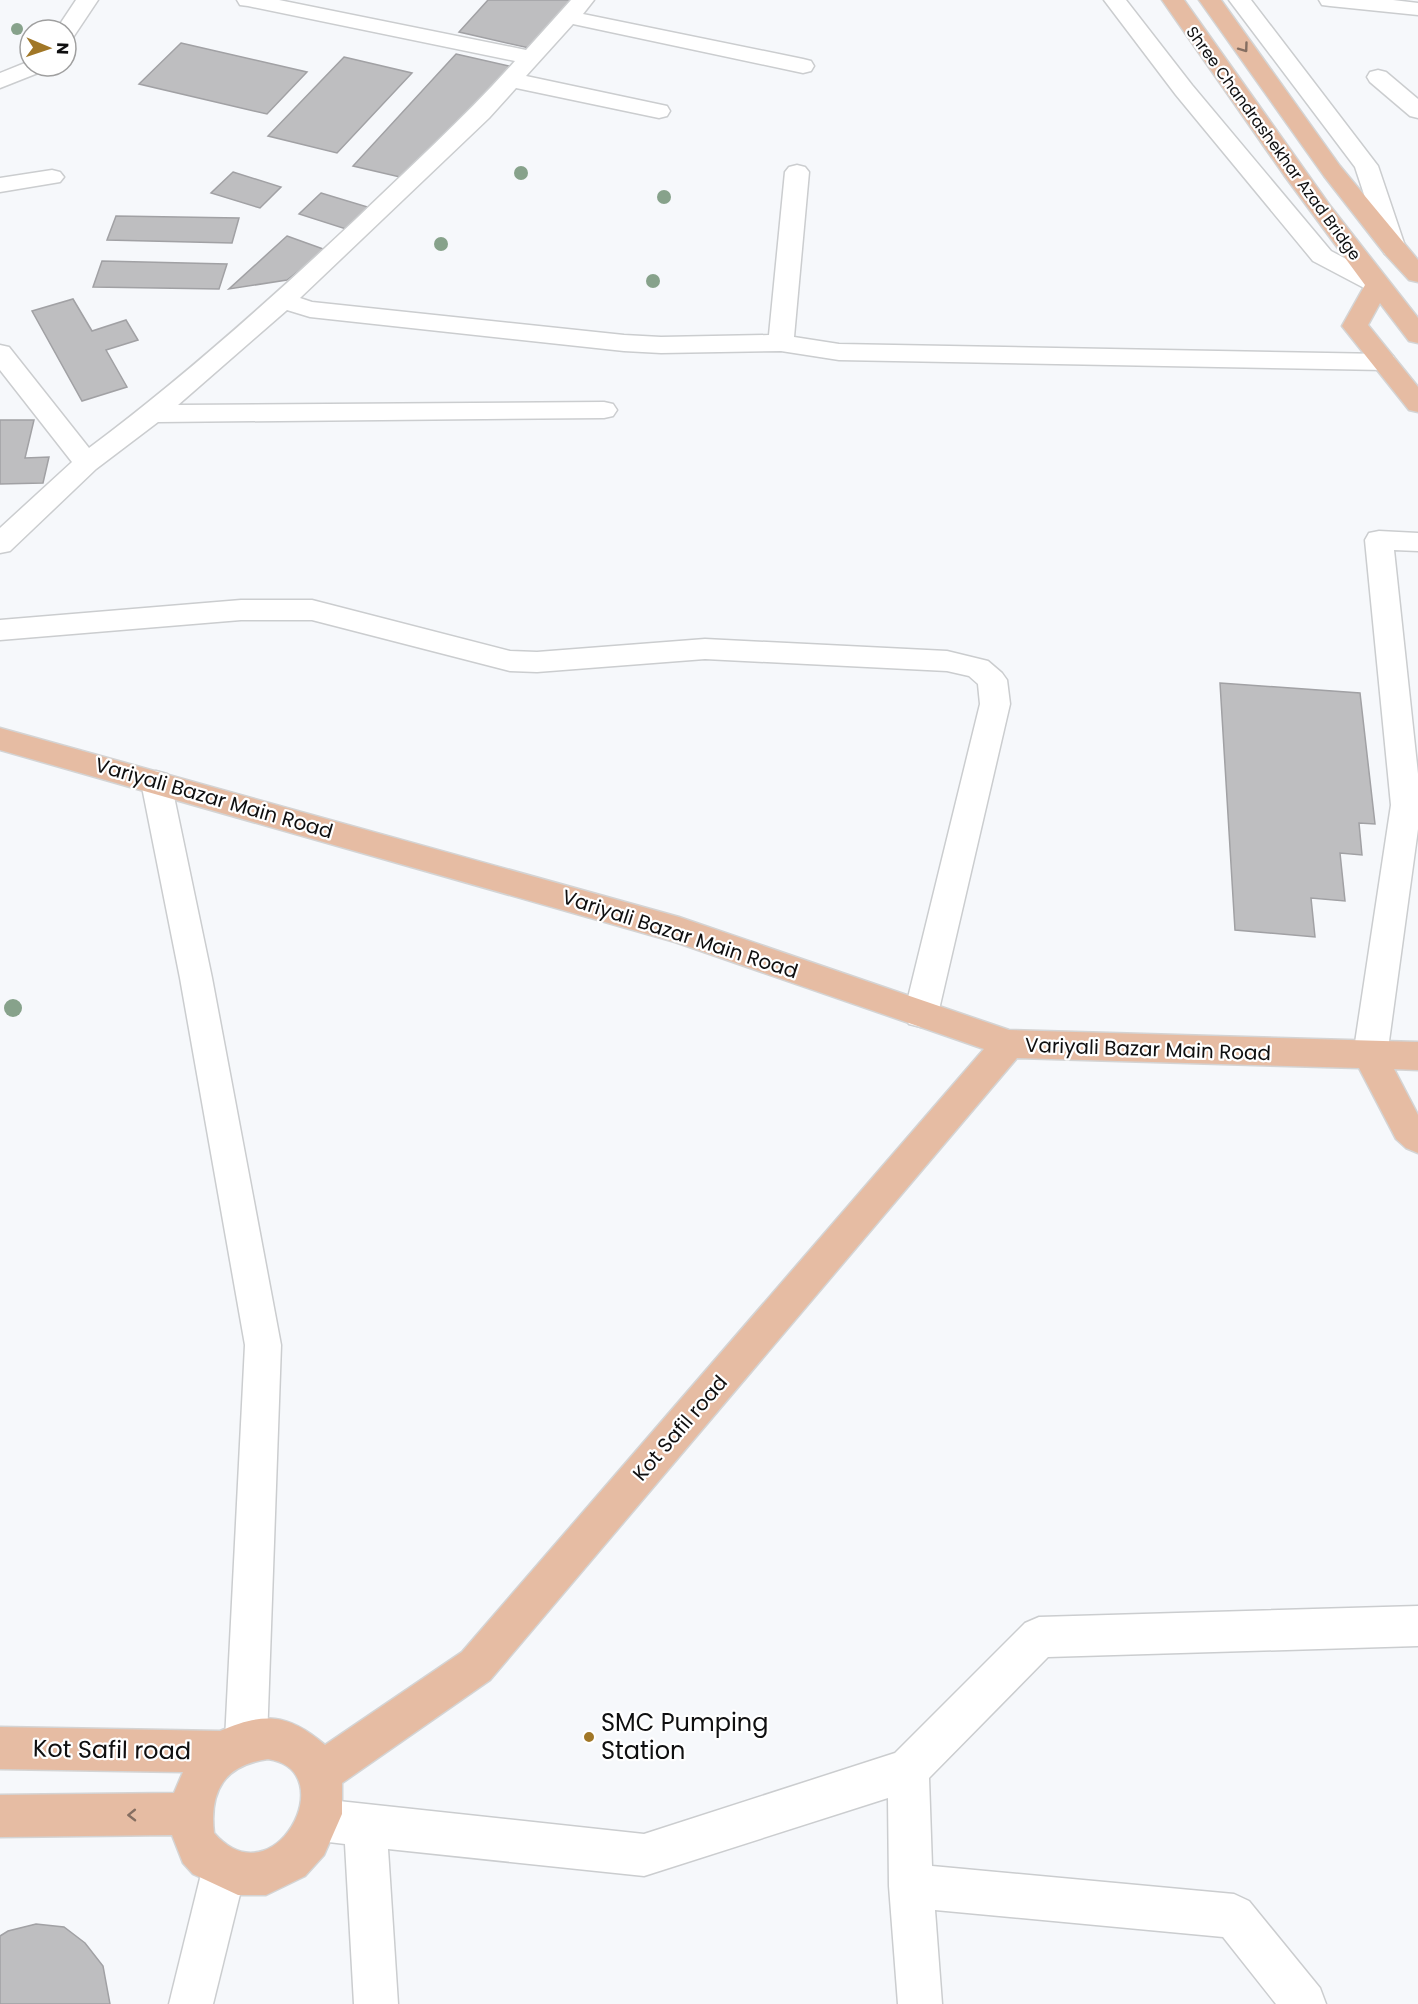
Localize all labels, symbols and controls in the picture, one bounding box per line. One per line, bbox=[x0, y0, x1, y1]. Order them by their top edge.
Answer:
north arrow bbox=[18, 18, 78, 78]
street label: Shree Chandrashekhar Azad Bridge bbox=[1181, 22, 1366, 265]
one-way arrow bbox=[1237, 41, 1248, 52]
text: N bbox=[51, 42, 74, 55]
street label: Variyali Bazar Main Road bbox=[92, 751, 336, 845]
street label: Variyali Bazar Main Road bbox=[559, 883, 801, 985]
street label: Variyali Bazar Main Road bbox=[1024, 1031, 1272, 1067]
street label: Kot Safil road bbox=[626, 1369, 734, 1487]
place label: SMC Pumping Station bbox=[601, 1706, 768, 1767]
marker: SMC Pumping Station bbox=[582, 1730, 596, 1744]
street label: Kot Safil road bbox=[33, 1732, 191, 1767]
one-way arrow bbox=[128, 1809, 137, 1821]

